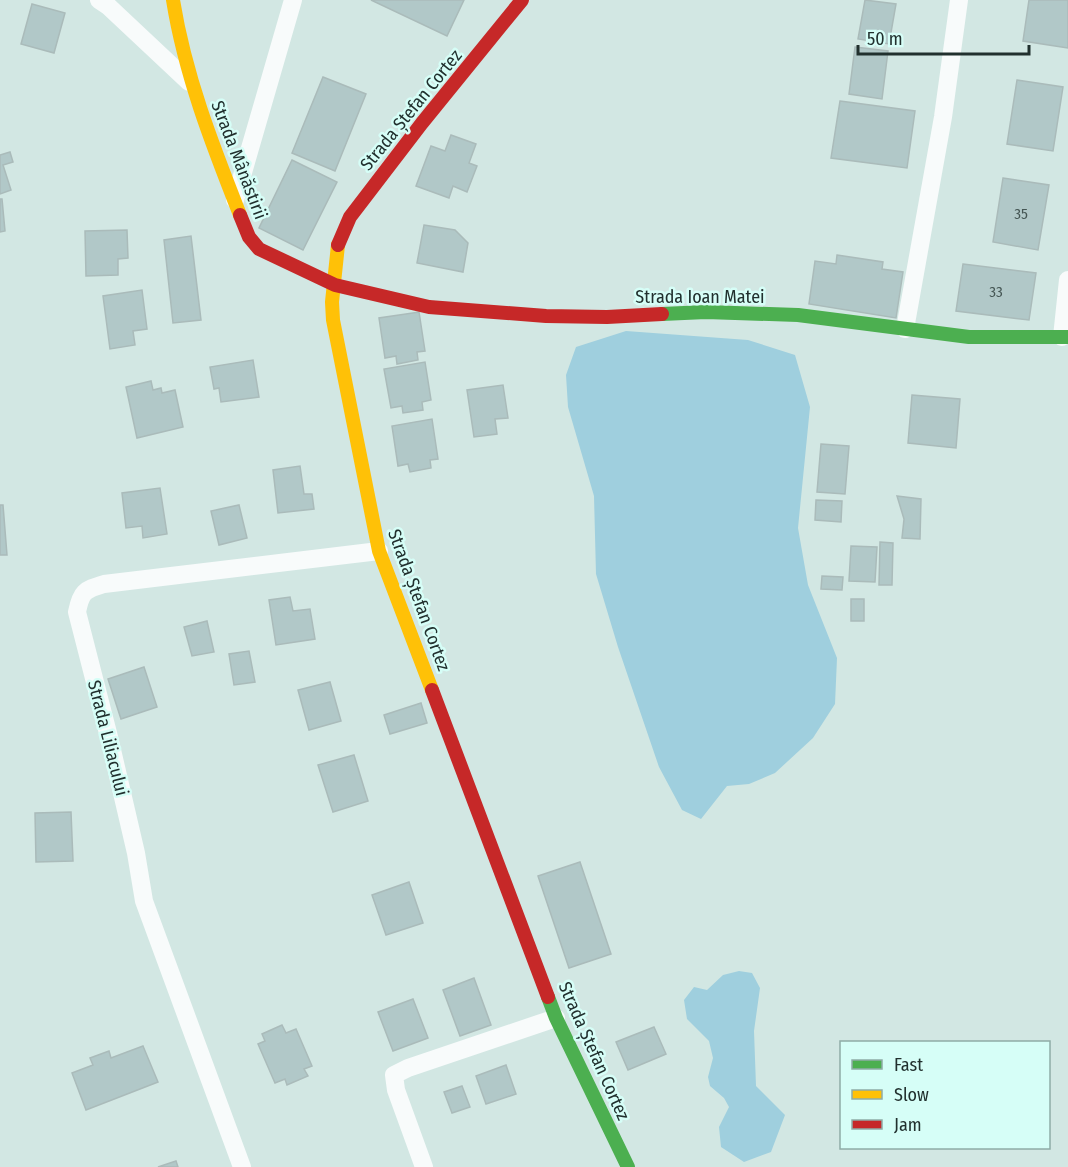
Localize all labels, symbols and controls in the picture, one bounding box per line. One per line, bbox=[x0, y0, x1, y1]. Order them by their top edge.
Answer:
scale bar bbox=[858, 18, 1029, 56]
text: 50 m bbox=[867, 28, 903, 50]
street label: Strada Ștefan Cortez bbox=[356, 45, 466, 175]
street label: Strada Mânăstirii bbox=[206, 98, 272, 222]
house number: 35 bbox=[1014, 205, 1028, 223]
house number: 33 bbox=[989, 283, 1003, 301]
street label: Strada Ioan Matei bbox=[635, 286, 765, 308]
street label: Strada Ștefan Cortez bbox=[383, 526, 455, 674]
street label: Strada Liliacului bbox=[83, 678, 133, 798]
street label: Strada Ștefan Cortez bbox=[554, 978, 634, 1124]
legend bbox=[840, 1041, 1050, 1149]
text: Fast bbox=[894, 1054, 923, 1076]
text: Slow bbox=[894, 1084, 929, 1106]
text: Jam bbox=[894, 1114, 922, 1136]

